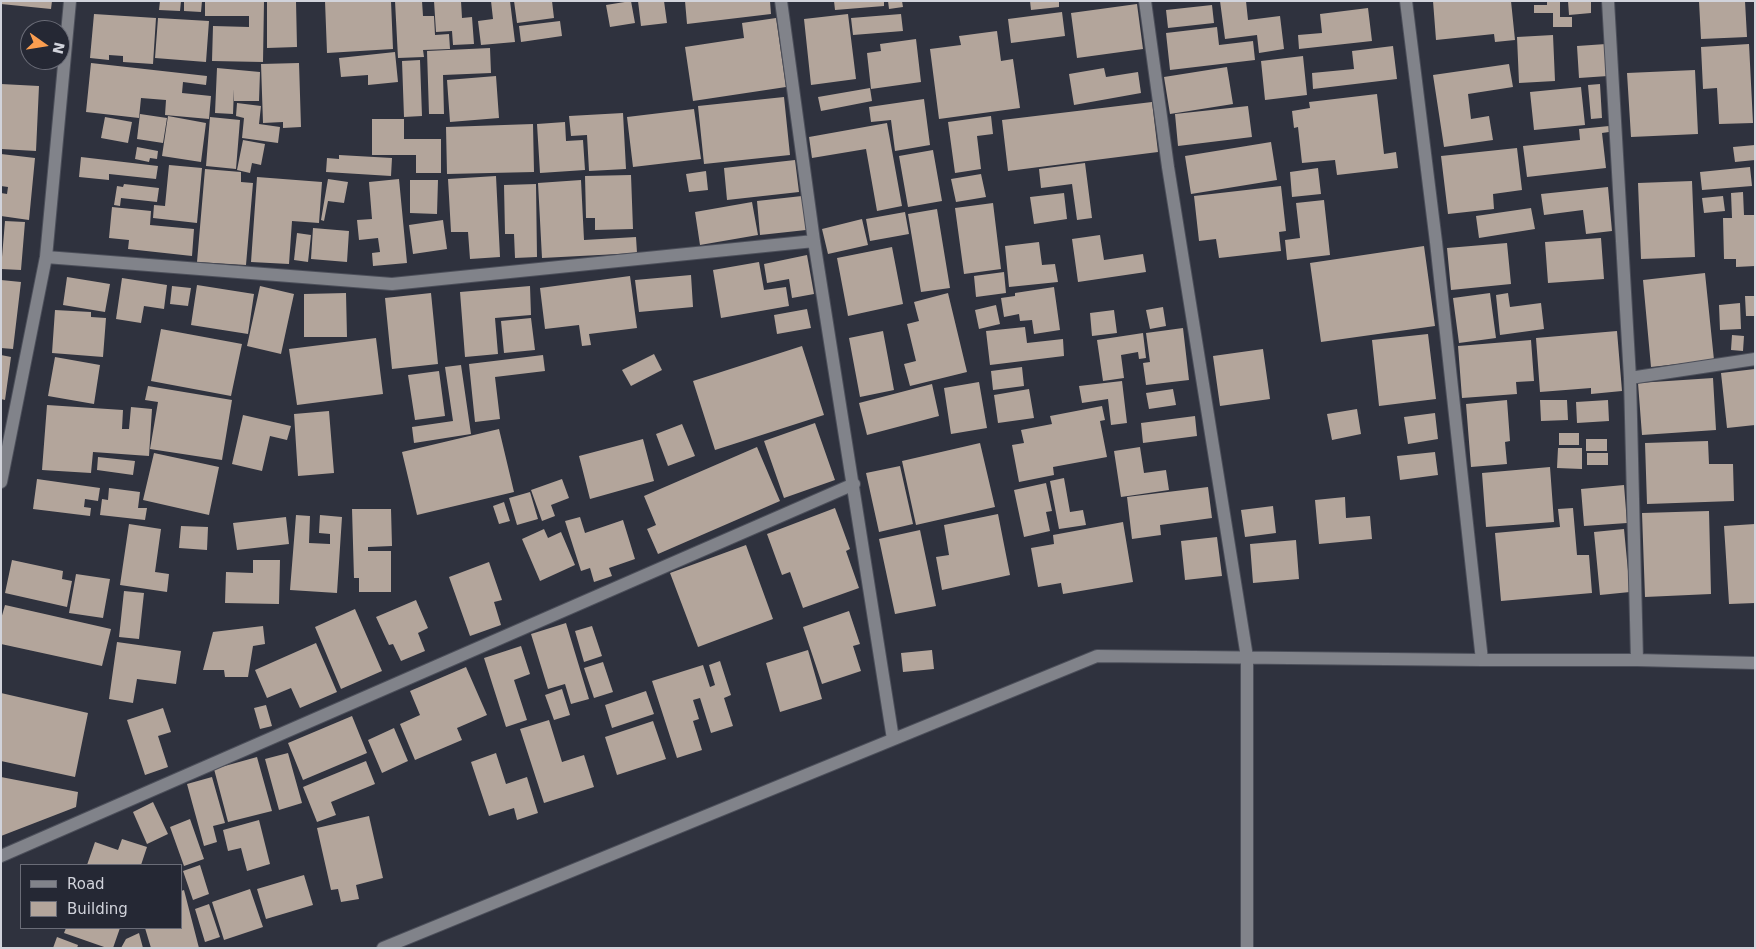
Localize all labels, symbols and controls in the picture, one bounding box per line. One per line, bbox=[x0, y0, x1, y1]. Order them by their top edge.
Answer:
north arrow bbox=[20, 20, 70, 70]
text: N bbox=[50, 41, 68, 56]
legend bbox=[20, 864, 182, 929]
text: Road bbox=[67, 875, 105, 893]
text: Building bbox=[67, 900, 128, 918]

